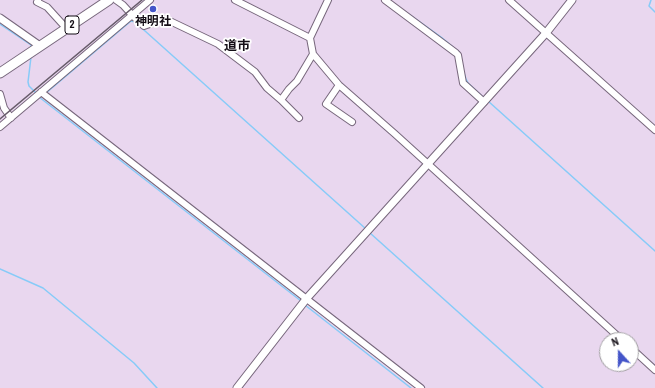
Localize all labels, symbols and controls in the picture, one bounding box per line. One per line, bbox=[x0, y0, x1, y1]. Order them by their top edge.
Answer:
marker: 神明社 bbox=[148, 4, 158, 14]
place label: 神明社 bbox=[135, 15, 171, 29]
road number: 2 bbox=[65, 16, 79, 34]
district label: 道市 bbox=[224, 39, 250, 55]
north arrow bbox=[599, 332, 639, 372]
text: N bbox=[610, 334, 621, 349]

